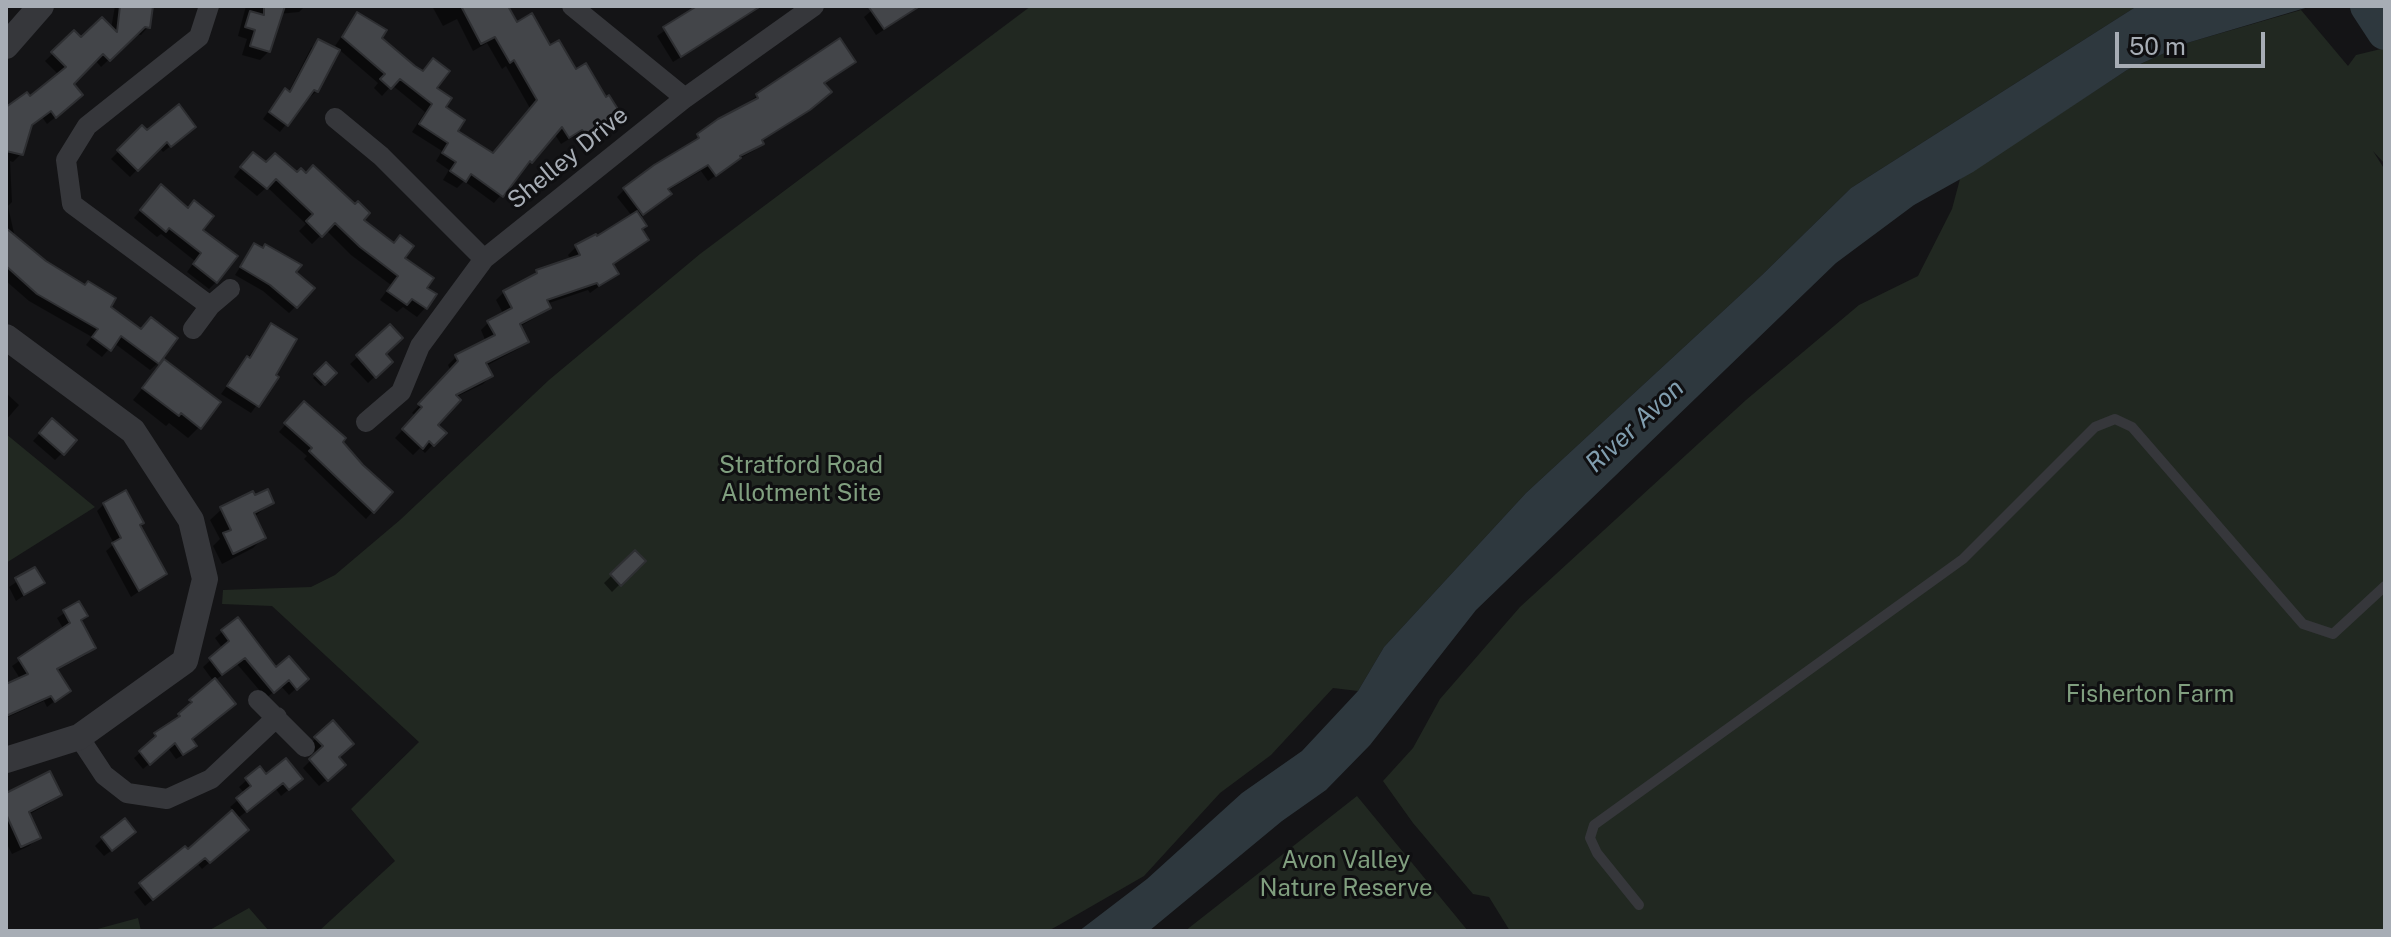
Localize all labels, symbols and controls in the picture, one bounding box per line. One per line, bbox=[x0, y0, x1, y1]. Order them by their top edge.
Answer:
scale bar bbox=[2119, 16, 2269, 66]
text: 50 m bbox=[2129, 32, 2186, 60]
street label: Shelley Drive bbox=[502, 101, 634, 215]
water label: River Avon bbox=[1579, 373, 1691, 479]
park label: Stratford Road Allotment Site bbox=[719, 452, 883, 508]
park label: Fisherton Farm bbox=[2066, 681, 2234, 709]
park label: Avon Valley Nature Reserve bbox=[1260, 847, 1432, 903]

